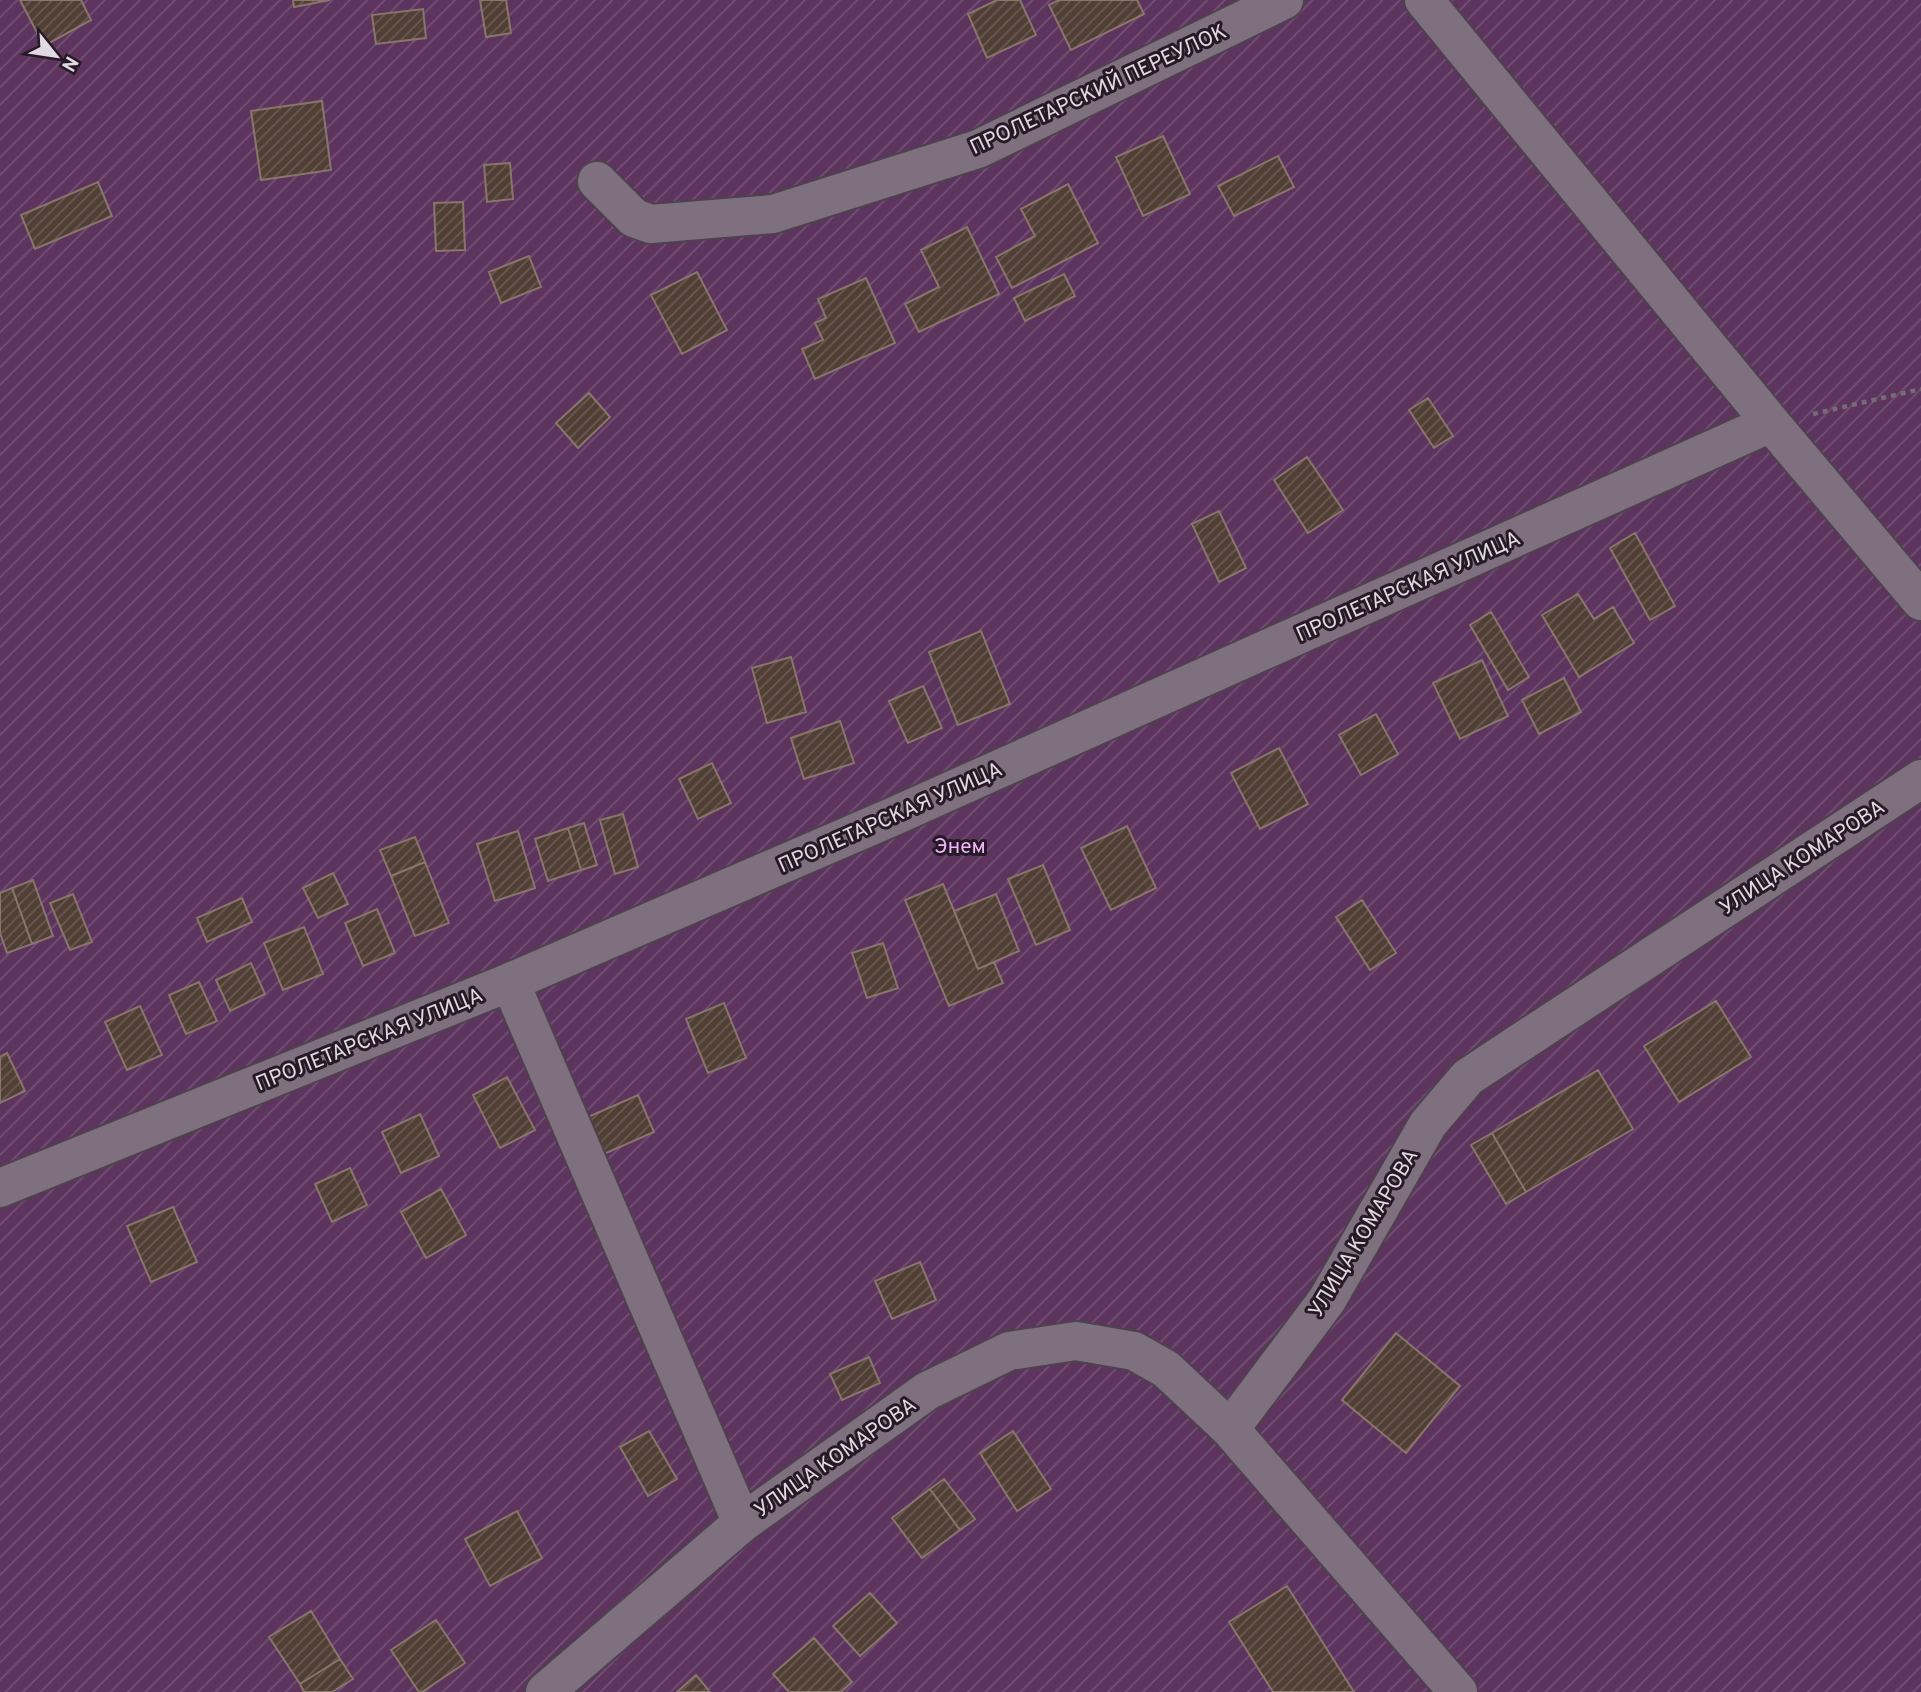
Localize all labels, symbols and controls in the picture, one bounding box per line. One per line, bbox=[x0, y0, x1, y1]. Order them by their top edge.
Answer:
street label: ПРОЛЕТАРСКИЙ ПЕРЕУЛОК bbox=[966, 18, 1231, 162]
north arrow bbox=[21, 21, 91, 91]
text: N bbox=[55, 52, 83, 75]
street label: ПРОЛЕТАРСКАЯ УЛИЦА bbox=[1292, 526, 1525, 649]
street label: ПРОЛЕТАРСКАЯ УЛИЦА bbox=[774, 757, 1007, 880]
street label: УЛИЦА КОМАРОВА bbox=[1715, 795, 1891, 922]
park label: Энем bbox=[934, 834, 986, 861]
street label: ПРОЛЕТАРСКАЯ УЛИЦА bbox=[252, 982, 487, 1098]
street label: УЛИЦА КОМАРОВА bbox=[1303, 1145, 1425, 1323]
street label: УЛИЦА КОМАРОВА bbox=[749, 1392, 922, 1524]

